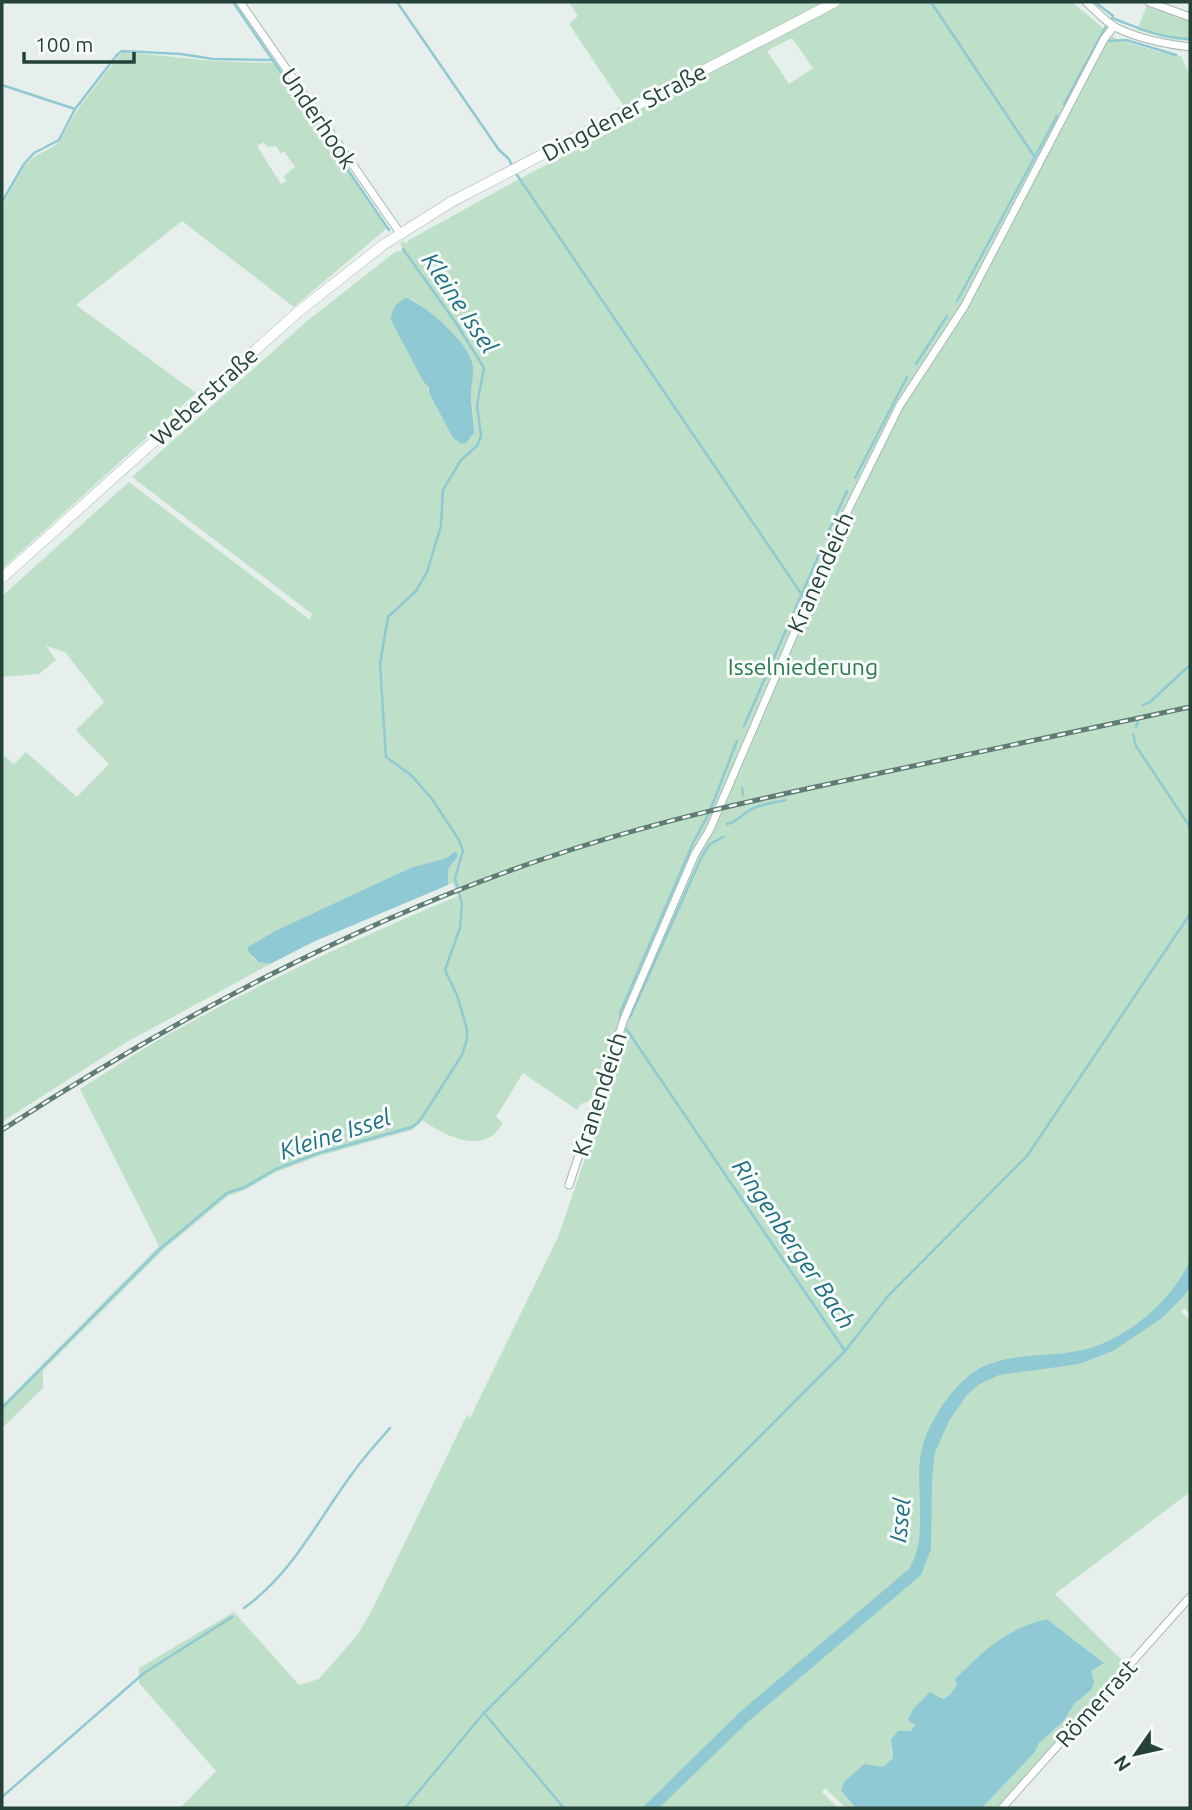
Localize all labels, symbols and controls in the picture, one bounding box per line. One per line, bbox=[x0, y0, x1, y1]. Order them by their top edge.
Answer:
scale bar bbox=[24, 21, 135, 65]
text: 100 m bbox=[35, 32, 93, 56]
street label: Dingdener Straße bbox=[538, 58, 710, 166]
street label: Underhook bbox=[276, 63, 362, 173]
water label: Kleine Issel bbox=[417, 248, 504, 359]
street label: Weberstraße bbox=[146, 342, 262, 450]
street label: Kranendeich bbox=[782, 508, 858, 636]
park label: Isselniederung bbox=[728, 654, 878, 679]
street label: Kranendeich bbox=[567, 1029, 631, 1159]
water label: Kleine Issel bbox=[276, 1103, 394, 1165]
water label: Ringenberger Bach bbox=[727, 1154, 861, 1334]
water label: Issel bbox=[884, 1496, 916, 1544]
street label: Römerrast bbox=[1050, 1654, 1142, 1752]
north arrow bbox=[1101, 1719, 1171, 1789]
text: N bbox=[1109, 1751, 1135, 1776]

